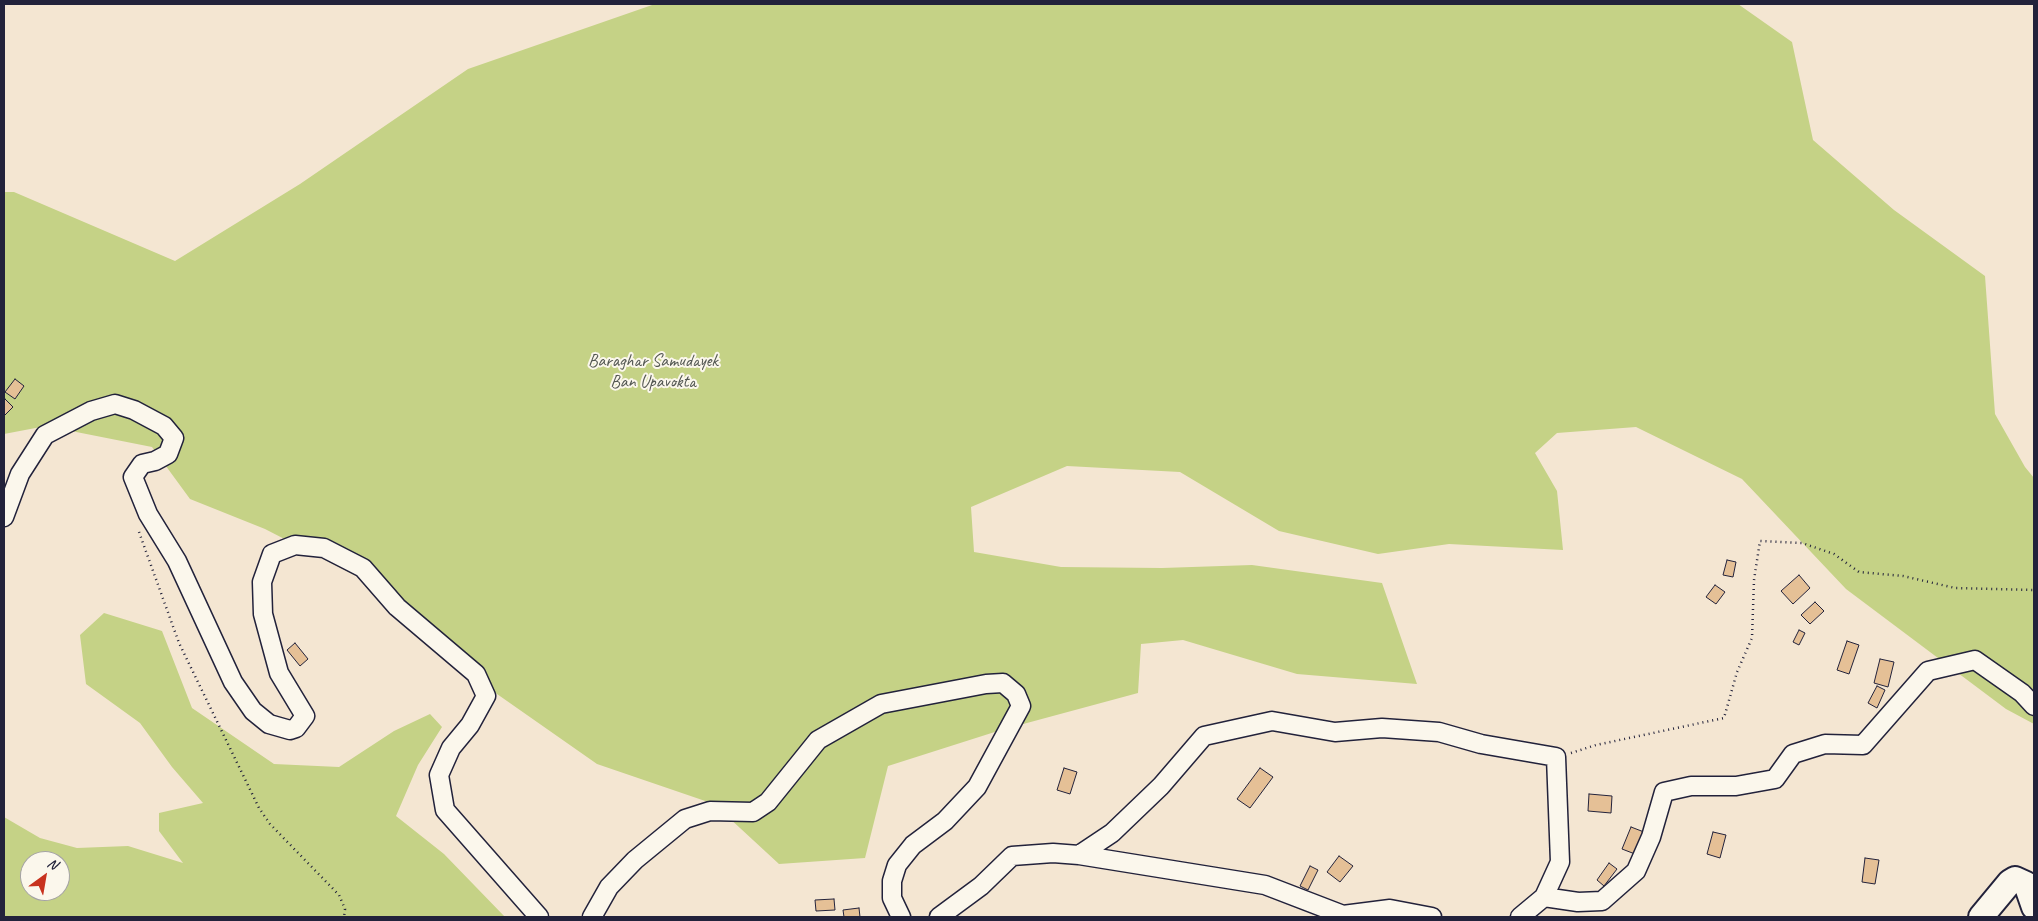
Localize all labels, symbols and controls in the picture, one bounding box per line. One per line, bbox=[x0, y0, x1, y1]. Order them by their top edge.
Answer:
park label: Baraghar Samudayek Ban Upavokta bbox=[588, 350, 718, 392]
north arrow bbox=[20, 851, 70, 901]
text: N bbox=[44, 854, 61, 873]

